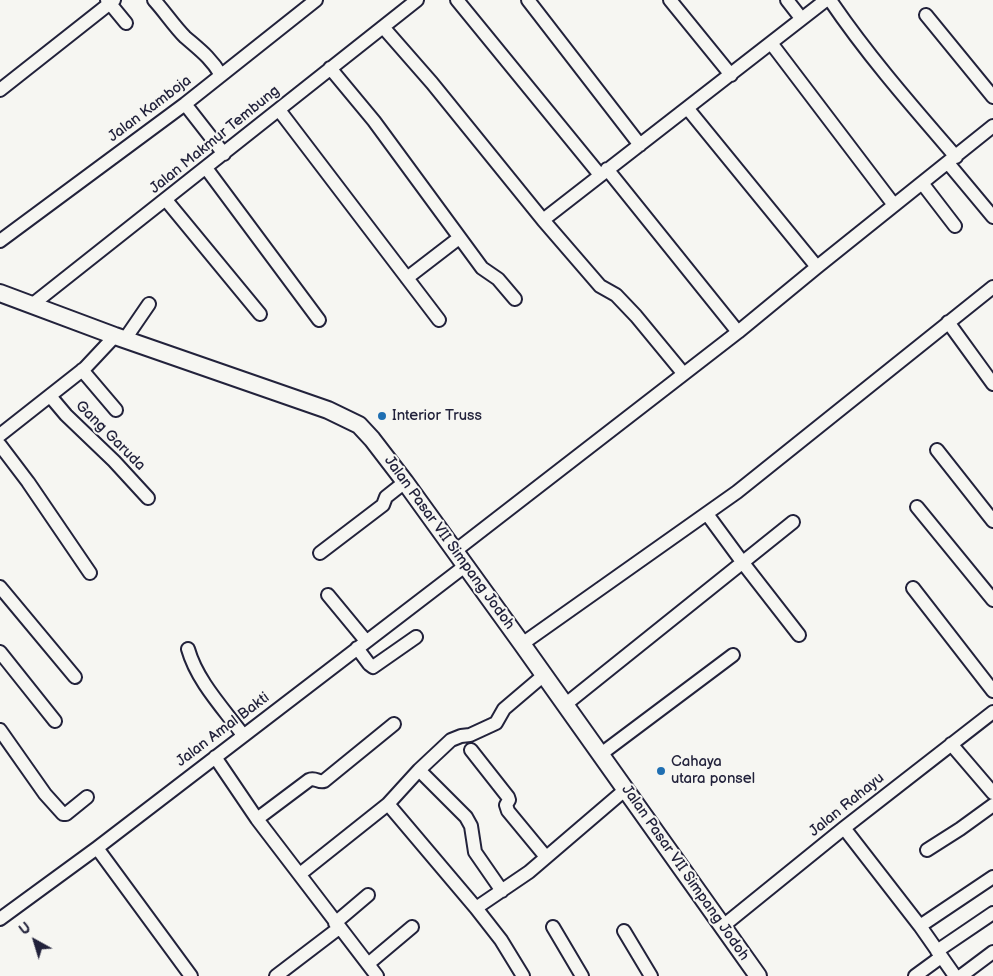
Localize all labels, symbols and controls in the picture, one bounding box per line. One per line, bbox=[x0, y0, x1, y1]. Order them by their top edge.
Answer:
street label: Jalan Kamboja bbox=[105, 72, 195, 146]
street label: Jalan Makmur Tembung bbox=[146, 82, 284, 198]
street label: Gang Garuda bbox=[71, 397, 149, 475]
place label: Interior Truss bbox=[392, 407, 482, 425]
marker: Interior Truss bbox=[376, 410, 388, 422]
street label: Jalan Pasar VII Simpang Jodoh bbox=[380, 453, 518, 633]
street label: Jalan Amal Bakti bbox=[173, 689, 273, 771]
place label: Cahaya utara ponsel bbox=[671, 753, 755, 788]
marker: Cahaya utara ponsel bbox=[655, 765, 667, 777]
street label: Jalan Rahayu bbox=[806, 769, 888, 841]
street label: Jalan Pasar VII Simpang Jodoh bbox=[617, 782, 753, 964]
north arrow bbox=[10, 916, 60, 966]
text: U bbox=[16, 919, 34, 939]

